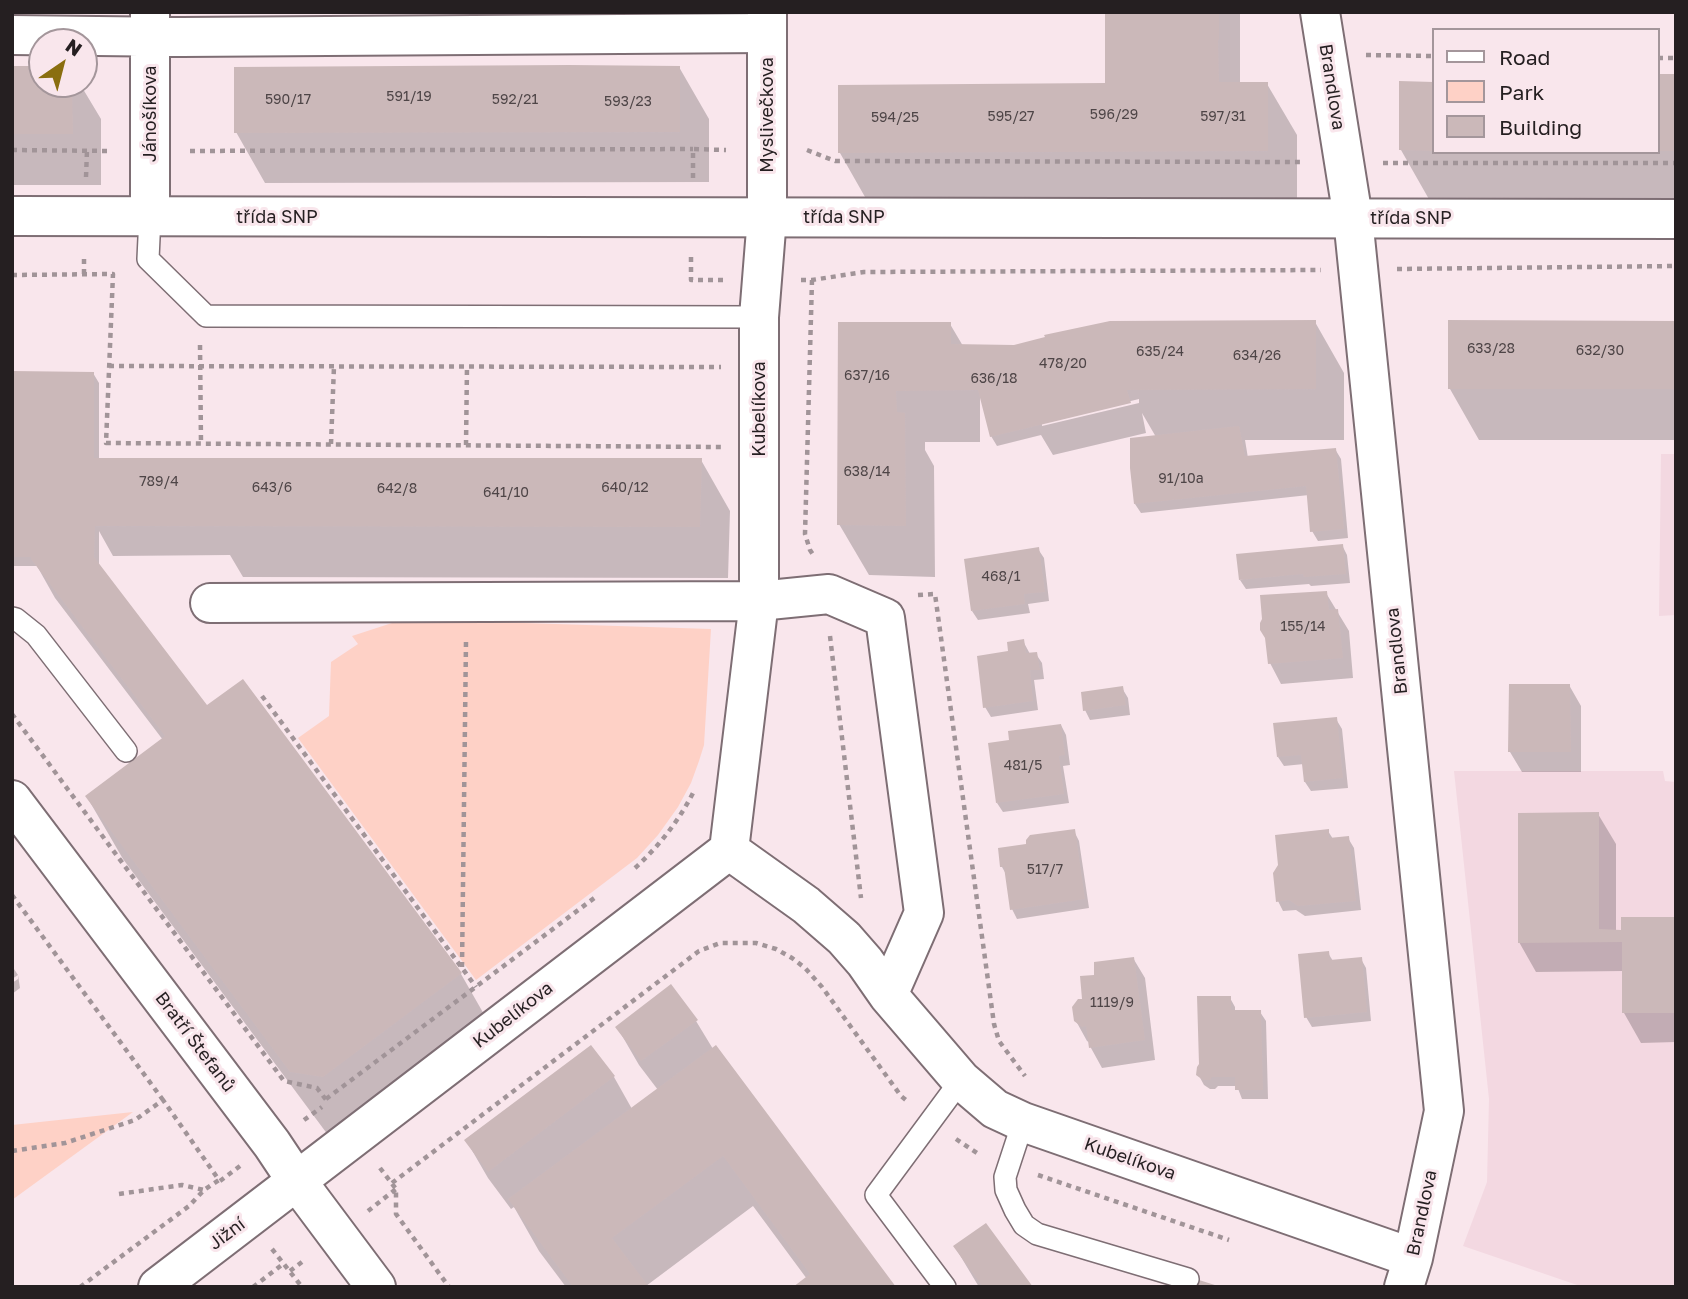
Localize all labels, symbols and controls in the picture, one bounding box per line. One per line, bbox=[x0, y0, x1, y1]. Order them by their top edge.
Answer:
north arrow bbox=[28, 28, 98, 98]
legend bbox=[1432, 28, 1660, 154]
text: N bbox=[62, 33, 87, 61]
street label: Brandlova bbox=[1315, 42, 1349, 132]
text: Road bbox=[1499, 44, 1550, 70]
street label: Myslivečkova bbox=[756, 57, 778, 173]
street label: Jánošíkova bbox=[139, 66, 161, 162]
text: Park bbox=[1499, 79, 1544, 105]
house number: 591/19 bbox=[386, 89, 432, 105]
house number: 590/17 bbox=[265, 92, 311, 108]
house number: 592/21 bbox=[492, 92, 538, 108]
house number: 593/23 bbox=[604, 94, 652, 110]
house number: 596/29 bbox=[1090, 107, 1138, 123]
house number: 595/27 bbox=[988, 109, 1034, 125]
house number: 597/31 bbox=[1200, 109, 1246, 125]
house number: 594/25 bbox=[871, 110, 919, 126]
text: Building bbox=[1499, 114, 1582, 140]
street label: třída SNP bbox=[236, 206, 318, 228]
street label: třída SNP bbox=[803, 206, 885, 228]
street label: třída SNP bbox=[1370, 207, 1452, 229]
house number: 633/28 bbox=[1467, 341, 1515, 357]
house number: 632/30 bbox=[1576, 343, 1624, 359]
house number: 635/24 bbox=[1136, 344, 1184, 360]
house number: 634/26 bbox=[1233, 348, 1281, 364]
house number: 478/20 bbox=[1039, 356, 1087, 372]
street label: Kubelíkova bbox=[748, 361, 770, 457]
house number: 637/16 bbox=[844, 368, 890, 384]
house number: 636/18 bbox=[970, 371, 1018, 387]
house number: 638/14 bbox=[843, 464, 891, 480]
house number: 91/10a bbox=[1158, 471, 1204, 487]
house number: 789/4 bbox=[139, 474, 179, 490]
house number: 643/6 bbox=[252, 480, 292, 496]
house number: 640/12 bbox=[601, 480, 649, 496]
house number: 642/8 bbox=[377, 481, 417, 497]
house number: 641/10 bbox=[483, 485, 529, 501]
house number: 468/1 bbox=[981, 569, 1021, 585]
street label: Brandlova bbox=[1382, 607, 1412, 695]
house number: 155/14 bbox=[1280, 619, 1326, 635]
house number: 481/5 bbox=[1004, 758, 1042, 774]
house number: 517/7 bbox=[1027, 862, 1063, 878]
street label: Kubelíkova bbox=[469, 977, 557, 1053]
street label: Bratří Štefanů bbox=[150, 988, 240, 1096]
house number: 1119/9 bbox=[1090, 995, 1134, 1011]
street label: Kubelíkova bbox=[1081, 1133, 1179, 1185]
street label: Brandlova bbox=[1402, 1168, 1442, 1258]
street label: Jižní bbox=[205, 1213, 249, 1255]

